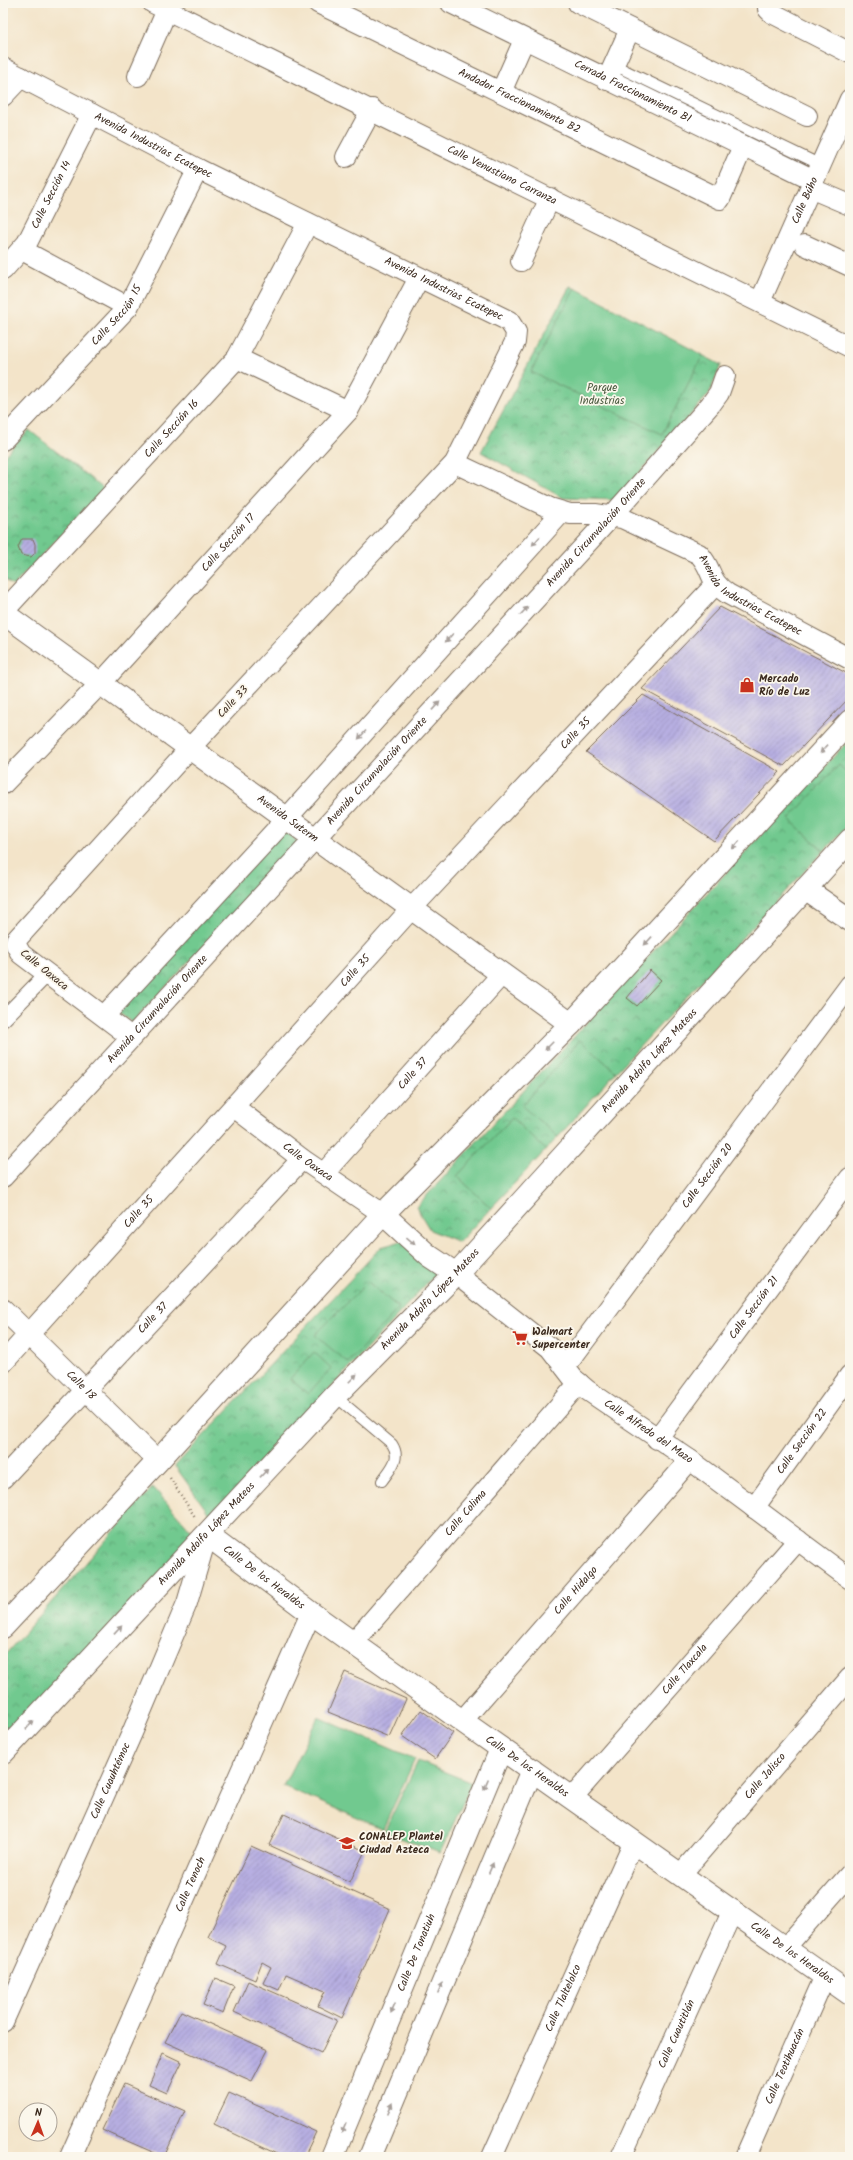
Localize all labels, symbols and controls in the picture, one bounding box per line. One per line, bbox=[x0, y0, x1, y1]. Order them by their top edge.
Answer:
street label: Cerrada Fraccionamiento B1 bbox=[571, 55, 694, 128]
street label: Andador Fraccionamiento B2 bbox=[455, 64, 584, 139]
street label: Avenida Industrias Ecatepec bbox=[91, 108, 215, 184]
street label: Calle Venustiano Carranza bbox=[444, 140, 560, 210]
street label: Calle Sección 14 bbox=[26, 158, 76, 232]
street label: Calle Búho bbox=[787, 174, 823, 227]
street label: Avenida Industrias Ecatepec bbox=[381, 252, 506, 326]
street label: Calle Sección 15 bbox=[87, 281, 147, 350]
park label: Parque Industrias bbox=[579, 379, 625, 410]
street label: Calle Sección 16 bbox=[140, 395, 204, 462]
street label: Avenida Circunvalación Oriente bbox=[542, 474, 651, 591]
street label: Calle Sección 17 bbox=[197, 509, 260, 576]
one-way arrow bbox=[532, 537, 541, 546]
street label: Avenida Industrias Ecatepec bbox=[694, 551, 805, 641]
one-way arrow bbox=[519, 606, 529, 616]
one-way arrow bbox=[444, 633, 454, 643]
place label: Mercado Río de Luz bbox=[759, 670, 810, 701]
shop icon: Mercado Río de Luz bbox=[738, 676, 756, 694]
street label: Calle 33 bbox=[213, 682, 253, 722]
one-way arrow bbox=[431, 701, 440, 712]
street label: Calle 35 bbox=[556, 712, 596, 754]
street label: Avenida Circunvalación Oriente bbox=[322, 713, 432, 830]
one-way arrow bbox=[358, 730, 367, 739]
one-way arrow bbox=[819, 744, 828, 754]
street label: Avenida Suterm bbox=[253, 790, 322, 847]
one-way arrow bbox=[731, 840, 740, 850]
one-way arrow bbox=[643, 936, 652, 946]
street label: Calle Oaxaca bbox=[16, 945, 72, 995]
street label: Calle 35 bbox=[336, 950, 376, 991]
street label: Avenida Circunvalación Oriente bbox=[103, 951, 212, 1068]
street label: Avenida Adolfo López Mateos bbox=[597, 1004, 702, 1118]
one-way arrow bbox=[544, 1041, 554, 1051]
street label: Calle 37 bbox=[393, 1053, 433, 1094]
street label: Calle Oaxaca bbox=[278, 1138, 337, 1186]
street label: Calle Sección 20 bbox=[677, 1140, 738, 1212]
street label: Calle 35 bbox=[119, 1191, 159, 1232]
one-way arrow bbox=[406, 1236, 416, 1245]
street label: Avenida Adolfo López Mateos bbox=[376, 1244, 484, 1355]
street label: Calle Sección 21 bbox=[724, 1272, 783, 1343]
street label: Calle 37 bbox=[133, 1298, 173, 1338]
place label: Walmart Supercenter bbox=[532, 1323, 591, 1354]
supermarket icon: Walmart Supercenter bbox=[511, 1329, 529, 1347]
street label: Calle 18 bbox=[61, 1366, 100, 1405]
one-way arrow bbox=[348, 1373, 358, 1383]
street label: Calle Alfredo del Mazo bbox=[600, 1395, 697, 1469]
street label: Calle Sección 22 bbox=[772, 1405, 832, 1478]
one-way arrow bbox=[259, 1468, 269, 1478]
street label: Avenida Adolfo López Mateos bbox=[154, 1478, 260, 1590]
street label: Calle Colima bbox=[440, 1486, 491, 1541]
street label: Calle De los Heraldos bbox=[219, 1541, 309, 1615]
street label: Calle Hidalgo bbox=[549, 1562, 602, 1619]
one-way arrow bbox=[114, 1625, 123, 1635]
street label: Calle Tlaxcala bbox=[657, 1640, 712, 1699]
one-way arrow bbox=[25, 1720, 34, 1730]
street label: Calle De los Heraldos bbox=[481, 1731, 573, 1803]
street label: Calle Cuauhtémoc bbox=[86, 1739, 136, 1822]
street label: Calle Jalisco bbox=[740, 1749, 791, 1804]
one-way arrow bbox=[483, 1779, 489, 1790]
place label: CONALEP Plantel Ciudad Azteca bbox=[359, 1828, 443, 1859]
school or university icon: CONALEP Plantel Ciudad Azteca bbox=[338, 1834, 356, 1852]
street label: Calle Tenoch bbox=[171, 1854, 211, 1915]
one-way arrow bbox=[488, 1862, 494, 1874]
street label: Calle De Tonatiuh bbox=[392, 1911, 441, 1995]
street label: Calle De los Heraldos bbox=[746, 1917, 838, 1989]
street label: Calle Tlaltelolco bbox=[540, 1962, 586, 2035]
one-way arrow bbox=[438, 1982, 444, 1994]
street label: Calle Cuautitlán bbox=[653, 1997, 700, 2071]
one-way arrow bbox=[390, 2003, 396, 2015]
street label: Calle Teotihuacán bbox=[760, 2025, 810, 2107]
north arrow bbox=[18, 2102, 58, 2142]
one-way arrow bbox=[388, 2102, 394, 2114]
text: N bbox=[35, 2104, 42, 2122]
one-way arrow bbox=[340, 2123, 346, 2135]

